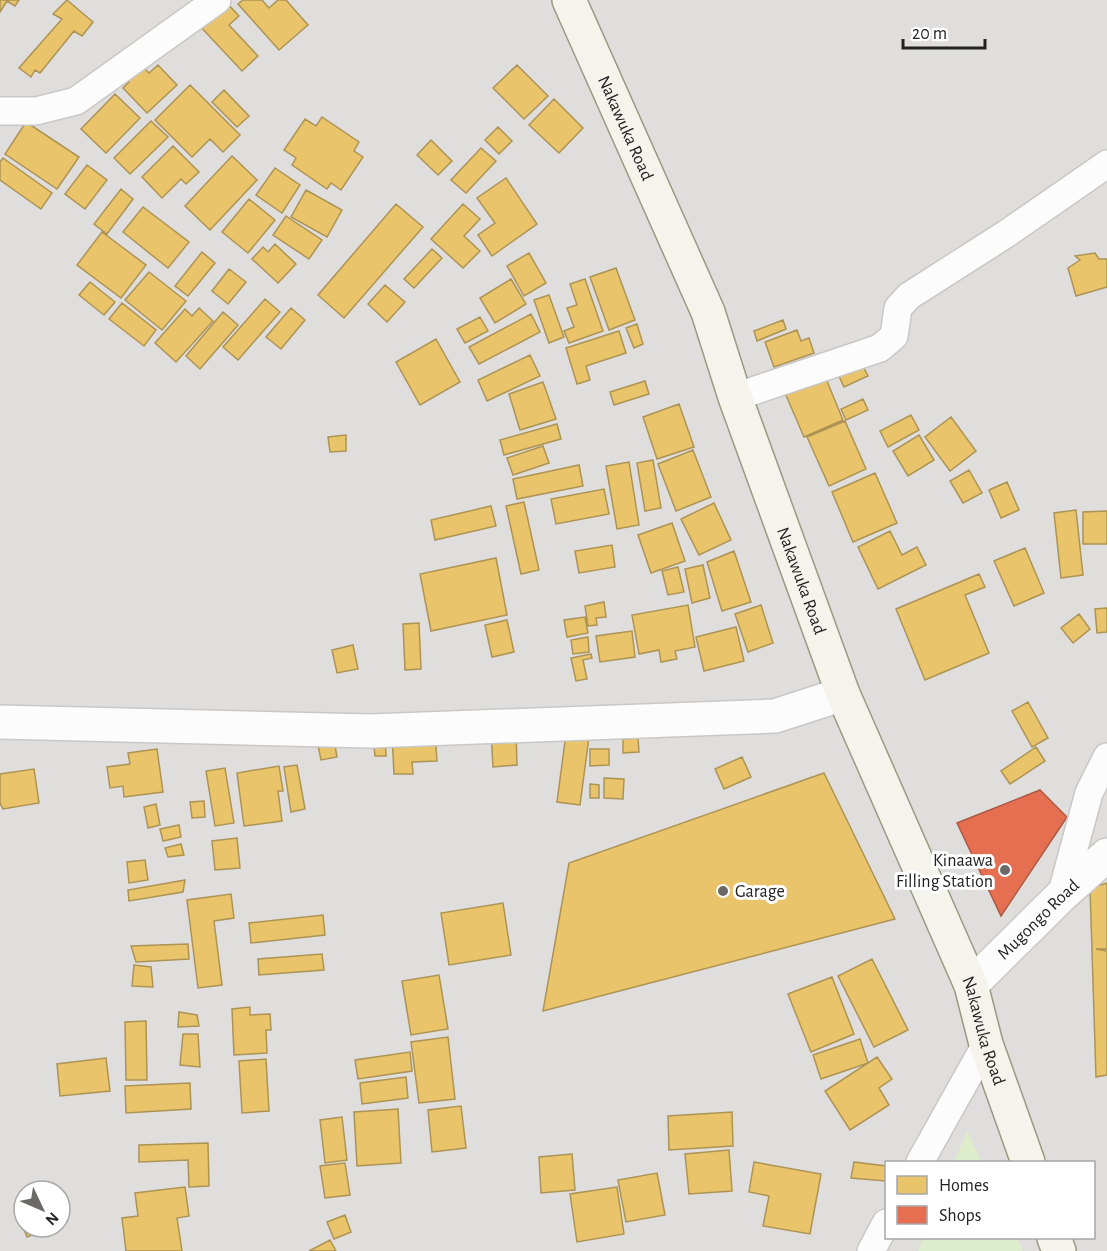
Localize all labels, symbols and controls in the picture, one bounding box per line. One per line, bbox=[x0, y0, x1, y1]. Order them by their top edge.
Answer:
scale bar bbox=[903, 12, 986, 50]
text: 20 m bbox=[912, 25, 947, 43]
street label: Nakawuka Road bbox=[594, 73, 656, 183]
street label: Nakawuka Road bbox=[773, 525, 828, 637]
place label: Kinaawa Filling Station bbox=[896, 852, 993, 891]
marker: Kinaawa Filling Station bbox=[998, 863, 1012, 877]
street label: Mugongo Road bbox=[994, 876, 1083, 963]
place label: Garage bbox=[735, 883, 785, 901]
marker: Garage bbox=[716, 884, 730, 898]
street label: Nakawuka Road bbox=[958, 974, 1008, 1088]
legend bbox=[885, 1161, 1095, 1239]
text: Homes bbox=[939, 1177, 989, 1195]
north arrow bbox=[12, 1179, 72, 1239]
text: Shops bbox=[939, 1207, 981, 1225]
text: N bbox=[42, 1209, 62, 1228]

